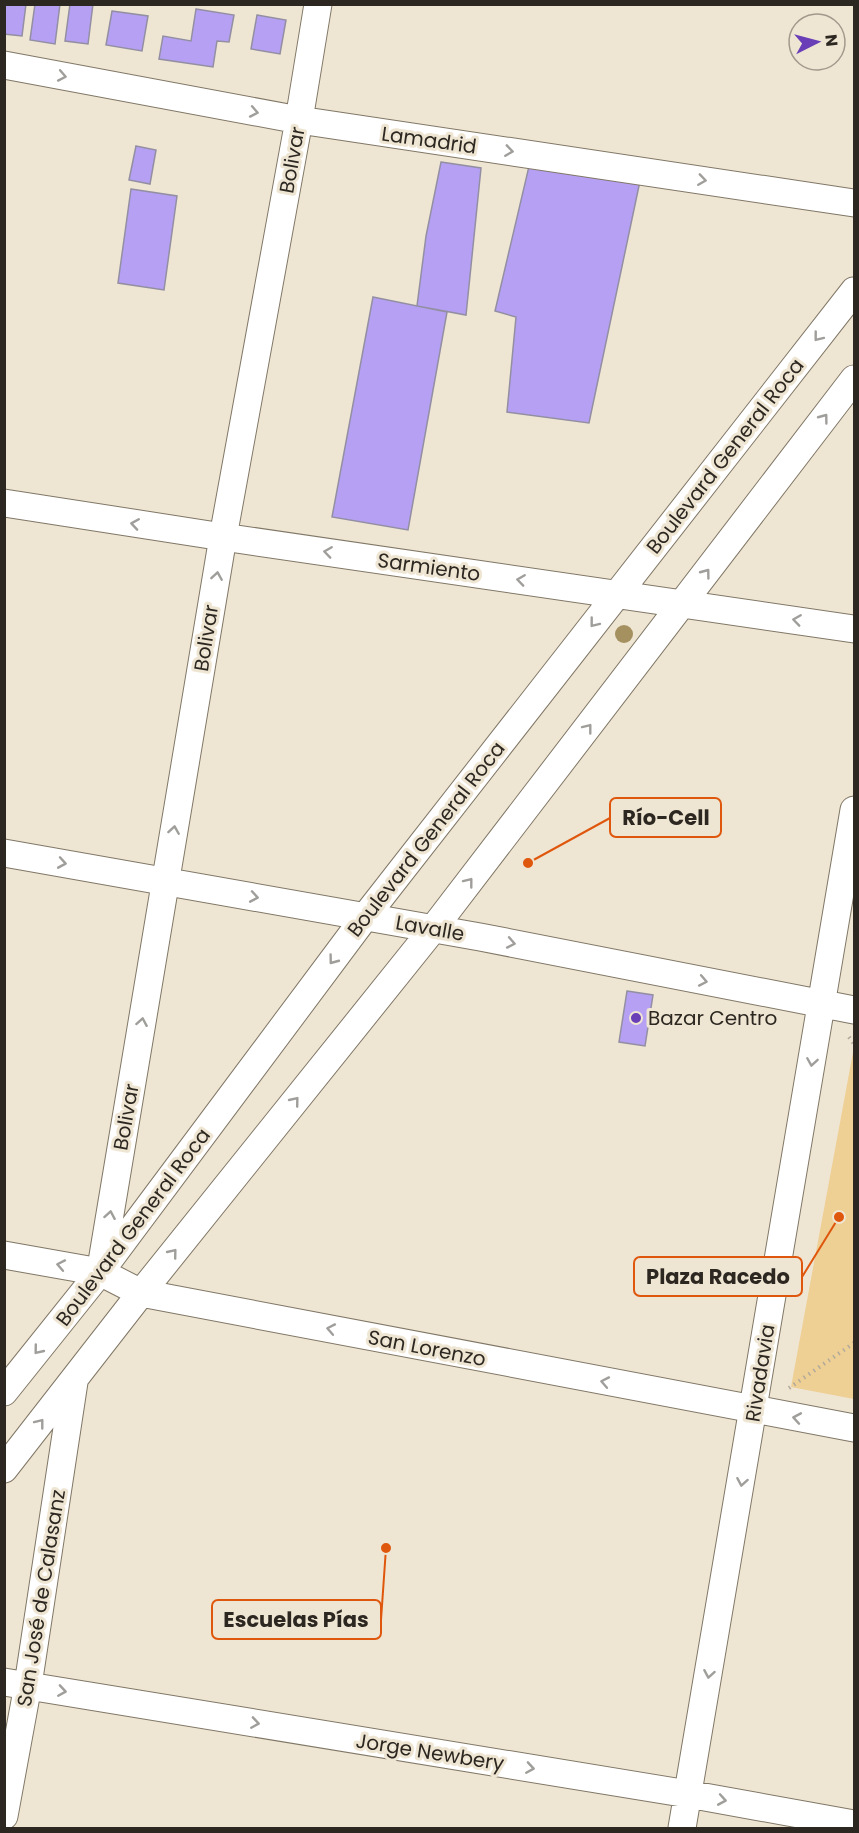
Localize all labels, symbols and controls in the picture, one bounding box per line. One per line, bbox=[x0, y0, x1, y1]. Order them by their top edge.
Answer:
north arrow bbox=[787, 12, 847, 72]
text: N bbox=[819, 33, 843, 48]
one-way arrow bbox=[57, 69, 67, 82]
one-way arrow bbox=[248, 105, 258, 118]
street label: Lamadrid bbox=[380, 119, 478, 161]
street label: Bolivar bbox=[272, 125, 312, 195]
one-way arrow bbox=[504, 145, 513, 157]
one-way arrow bbox=[696, 173, 706, 186]
one-way arrow bbox=[815, 331, 826, 342]
street label: Boulevard General Roca bbox=[640, 352, 810, 560]
one-way arrow bbox=[817, 414, 828, 425]
one-way arrow bbox=[130, 518, 139, 530]
street label: Sarmiento bbox=[376, 546, 482, 588]
one-way arrow bbox=[323, 547, 332, 559]
one-way arrow bbox=[699, 569, 710, 580]
one-way arrow bbox=[210, 571, 222, 580]
one-way arrow bbox=[516, 574, 525, 586]
street label: Bolivar bbox=[187, 603, 225, 673]
one-way arrow bbox=[792, 615, 801, 627]
one-way arrow bbox=[590, 616, 601, 627]
one-way arrow bbox=[580, 723, 591, 734]
street label: Boulevard General Roca bbox=[341, 735, 511, 943]
callout: Río-Cell bbox=[610, 798, 721, 837]
text: Río-Cell bbox=[622, 803, 710, 832]
one-way arrow bbox=[168, 825, 180, 835]
one-way arrow bbox=[57, 856, 67, 869]
one-way arrow bbox=[461, 878, 472, 889]
one-way arrow bbox=[250, 890, 259, 902]
street label: Lavalle bbox=[394, 908, 466, 948]
one-way arrow bbox=[506, 936, 516, 949]
one-way arrow bbox=[329, 953, 340, 964]
one-way arrow bbox=[697, 974, 707, 987]
place label: Bazar Centro bbox=[648, 1004, 777, 1032]
marker: Bazar Centro bbox=[629, 1011, 643, 1025]
one-way arrow bbox=[136, 1018, 148, 1027]
one-way arrow bbox=[806, 1057, 818, 1066]
street label: Bolivar bbox=[106, 1082, 146, 1152]
one-way arrow bbox=[288, 1097, 299, 1108]
street label: Boulevard General Roca bbox=[49, 1122, 217, 1332]
one-way arrow bbox=[103, 1210, 116, 1220]
one-way arrow bbox=[166, 1249, 177, 1260]
callout: Plaza Racedo bbox=[634, 1257, 802, 1296]
one-way arrow bbox=[57, 1259, 67, 1272]
text: Plaza Racedo bbox=[646, 1262, 790, 1291]
street label: Rivadavia bbox=[738, 1322, 782, 1424]
one-way arrow bbox=[327, 1323, 337, 1336]
street label: San Lorenzo bbox=[366, 1323, 488, 1373]
one-way arrow bbox=[35, 1343, 46, 1354]
one-way arrow bbox=[601, 1376, 610, 1388]
one-way arrow bbox=[792, 1412, 802, 1425]
one-way arrow bbox=[33, 1419, 44, 1430]
one-way arrow bbox=[736, 1477, 749, 1487]
street label: San José de Calasanz bbox=[10, 1487, 72, 1709]
callout: Escuelas Pías bbox=[212, 1600, 381, 1639]
text: Escuelas Pías bbox=[223, 1605, 369, 1634]
one-way arrow bbox=[703, 1669, 716, 1679]
one-way arrow bbox=[57, 1684, 67, 1697]
one-way arrow bbox=[249, 1716, 259, 1729]
street label: Jorge Newbery bbox=[354, 1726, 506, 1778]
one-way arrow bbox=[525, 1762, 535, 1774]
one-way arrow bbox=[718, 1794, 727, 1806]

